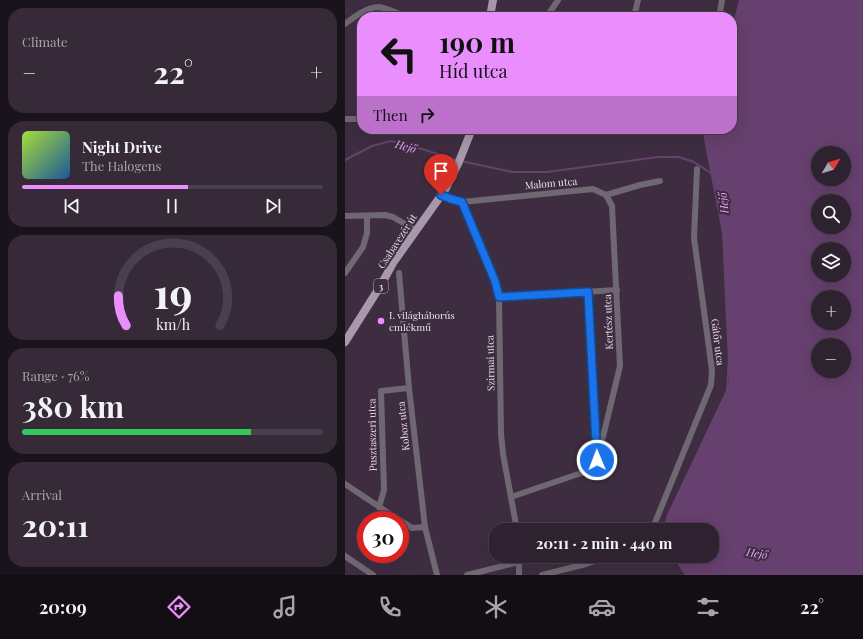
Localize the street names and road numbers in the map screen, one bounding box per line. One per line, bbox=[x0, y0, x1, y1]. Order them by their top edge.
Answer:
street label: Malom utca bbox=[524, 174, 578, 192]
street label: Csabavezér út bbox=[374, 211, 420, 271]
road number: 3 bbox=[374, 279, 388, 293]
street label: Kertész utca bbox=[600, 294, 616, 350]
street label: Gátőr utca bbox=[708, 318, 728, 366]
street label: Szirmai utca bbox=[483, 335, 497, 391]
street label: Pusztaszeri utca bbox=[364, 398, 380, 471]
street label: Koboz utca bbox=[393, 401, 413, 451]

